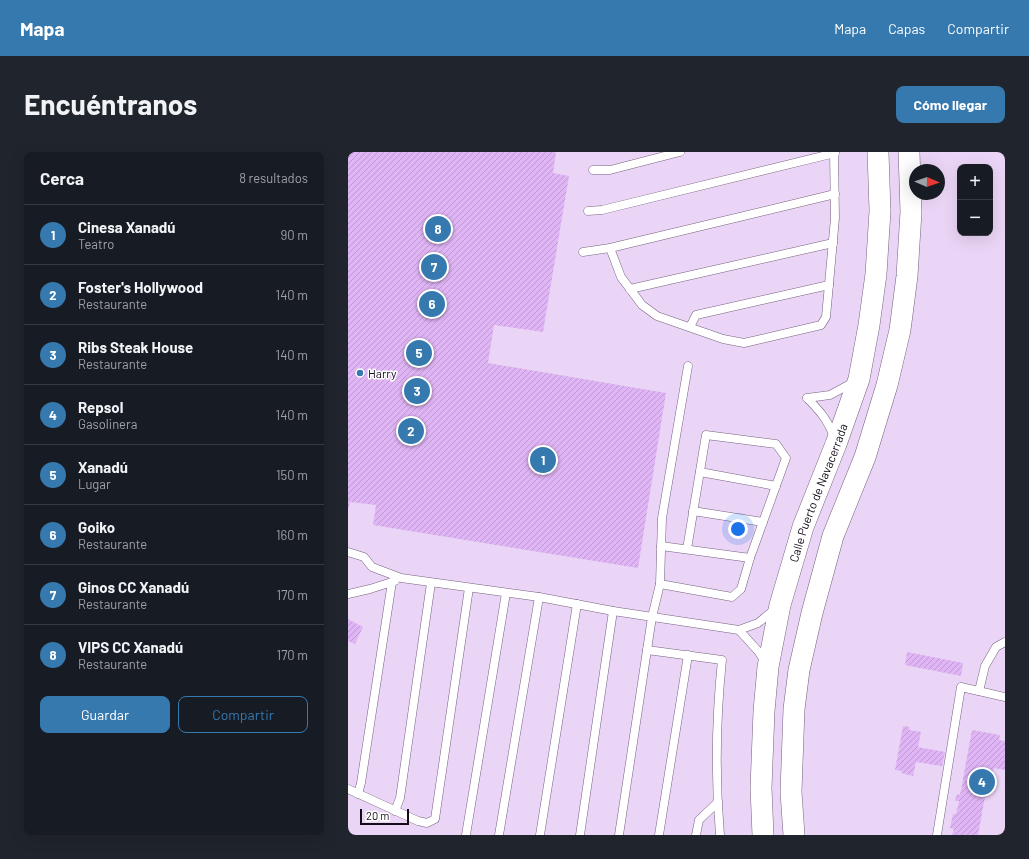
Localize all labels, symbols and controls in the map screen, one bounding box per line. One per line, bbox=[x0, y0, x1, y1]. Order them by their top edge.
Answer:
text: Mapa bbox=[20, 17, 64, 40]
text: Mapa bbox=[834, 20, 866, 37]
text: Capas bbox=[888, 20, 925, 37]
text: Compartir bbox=[947, 20, 1009, 37]
button: Cómo llegar bbox=[896, 86, 1005, 123]
text: Encuéntranos bbox=[24, 87, 197, 121]
north arrow bbox=[909, 164, 945, 200]
map controls bbox=[957, 164, 993, 236]
button: + bbox=[957, 164, 993, 200]
text: Cerca bbox=[40, 168, 84, 188]
text: 8 resultados bbox=[239, 170, 308, 186]
button: − bbox=[957, 200, 993, 236]
pin: 8 bbox=[425, 214, 451, 244]
text: Cinesa Xanadú bbox=[78, 218, 176, 236]
text: 1 bbox=[51, 227, 55, 243]
text: 90 m bbox=[281, 227, 308, 243]
text: Teatro bbox=[78, 236, 114, 252]
pin: 7 bbox=[421, 252, 447, 282]
text: Foster's Hollywood bbox=[78, 278, 203, 296]
text: 2 bbox=[49, 287, 57, 303]
text: 140 m bbox=[276, 287, 308, 303]
pin: 6 bbox=[419, 289, 445, 319]
text: Restaurante bbox=[78, 296, 147, 312]
text: Ribs Steak House bbox=[78, 338, 193, 356]
pin: 5 bbox=[406, 338, 432, 368]
text: 3 bbox=[49, 347, 57, 363]
text: 140 m bbox=[276, 347, 308, 363]
text: Restaurante bbox=[78, 356, 147, 372]
place label: Harry bbox=[368, 366, 397, 380]
marker: Harry bbox=[355, 368, 365, 378]
pin: 3 bbox=[404, 376, 430, 406]
text: Repsol bbox=[78, 398, 123, 416]
text: 4 bbox=[49, 407, 57, 423]
text: 140 m bbox=[276, 407, 308, 423]
text: Gasolinera bbox=[78, 416, 137, 432]
pin: 2 bbox=[398, 416, 424, 446]
street label: Calle Puerto de Navacerrada bbox=[786, 422, 850, 564]
pin: 1 bbox=[530, 445, 556, 475]
text: Xanadú bbox=[78, 458, 128, 476]
text: 5 bbox=[49, 467, 57, 483]
text: 150 m bbox=[276, 467, 308, 483]
text: Lugar bbox=[78, 476, 111, 492]
text: Goiko bbox=[78, 518, 115, 536]
your location bbox=[728, 519, 748, 539]
text: 6 bbox=[50, 527, 56, 543]
text: 160 m bbox=[276, 527, 308, 543]
text: Restaurante bbox=[78, 536, 147, 552]
text: Ginos CC Xanadú bbox=[78, 578, 189, 596]
text: 7 bbox=[50, 587, 56, 603]
text: 170 m bbox=[277, 587, 308, 603]
text: Restaurante bbox=[78, 596, 147, 612]
text: VIPS CC Xanadú bbox=[78, 638, 183, 656]
text: 8 bbox=[49, 647, 57, 663]
text: 170 m bbox=[277, 647, 308, 663]
text: Restaurante bbox=[78, 656, 147, 672]
button: Guardar bbox=[40, 696, 170, 733]
button: Compartir bbox=[178, 696, 308, 733]
pin: 4 bbox=[969, 767, 995, 797]
scale bar bbox=[360, 807, 409, 826]
text: 20 m bbox=[366, 809, 389, 822]

